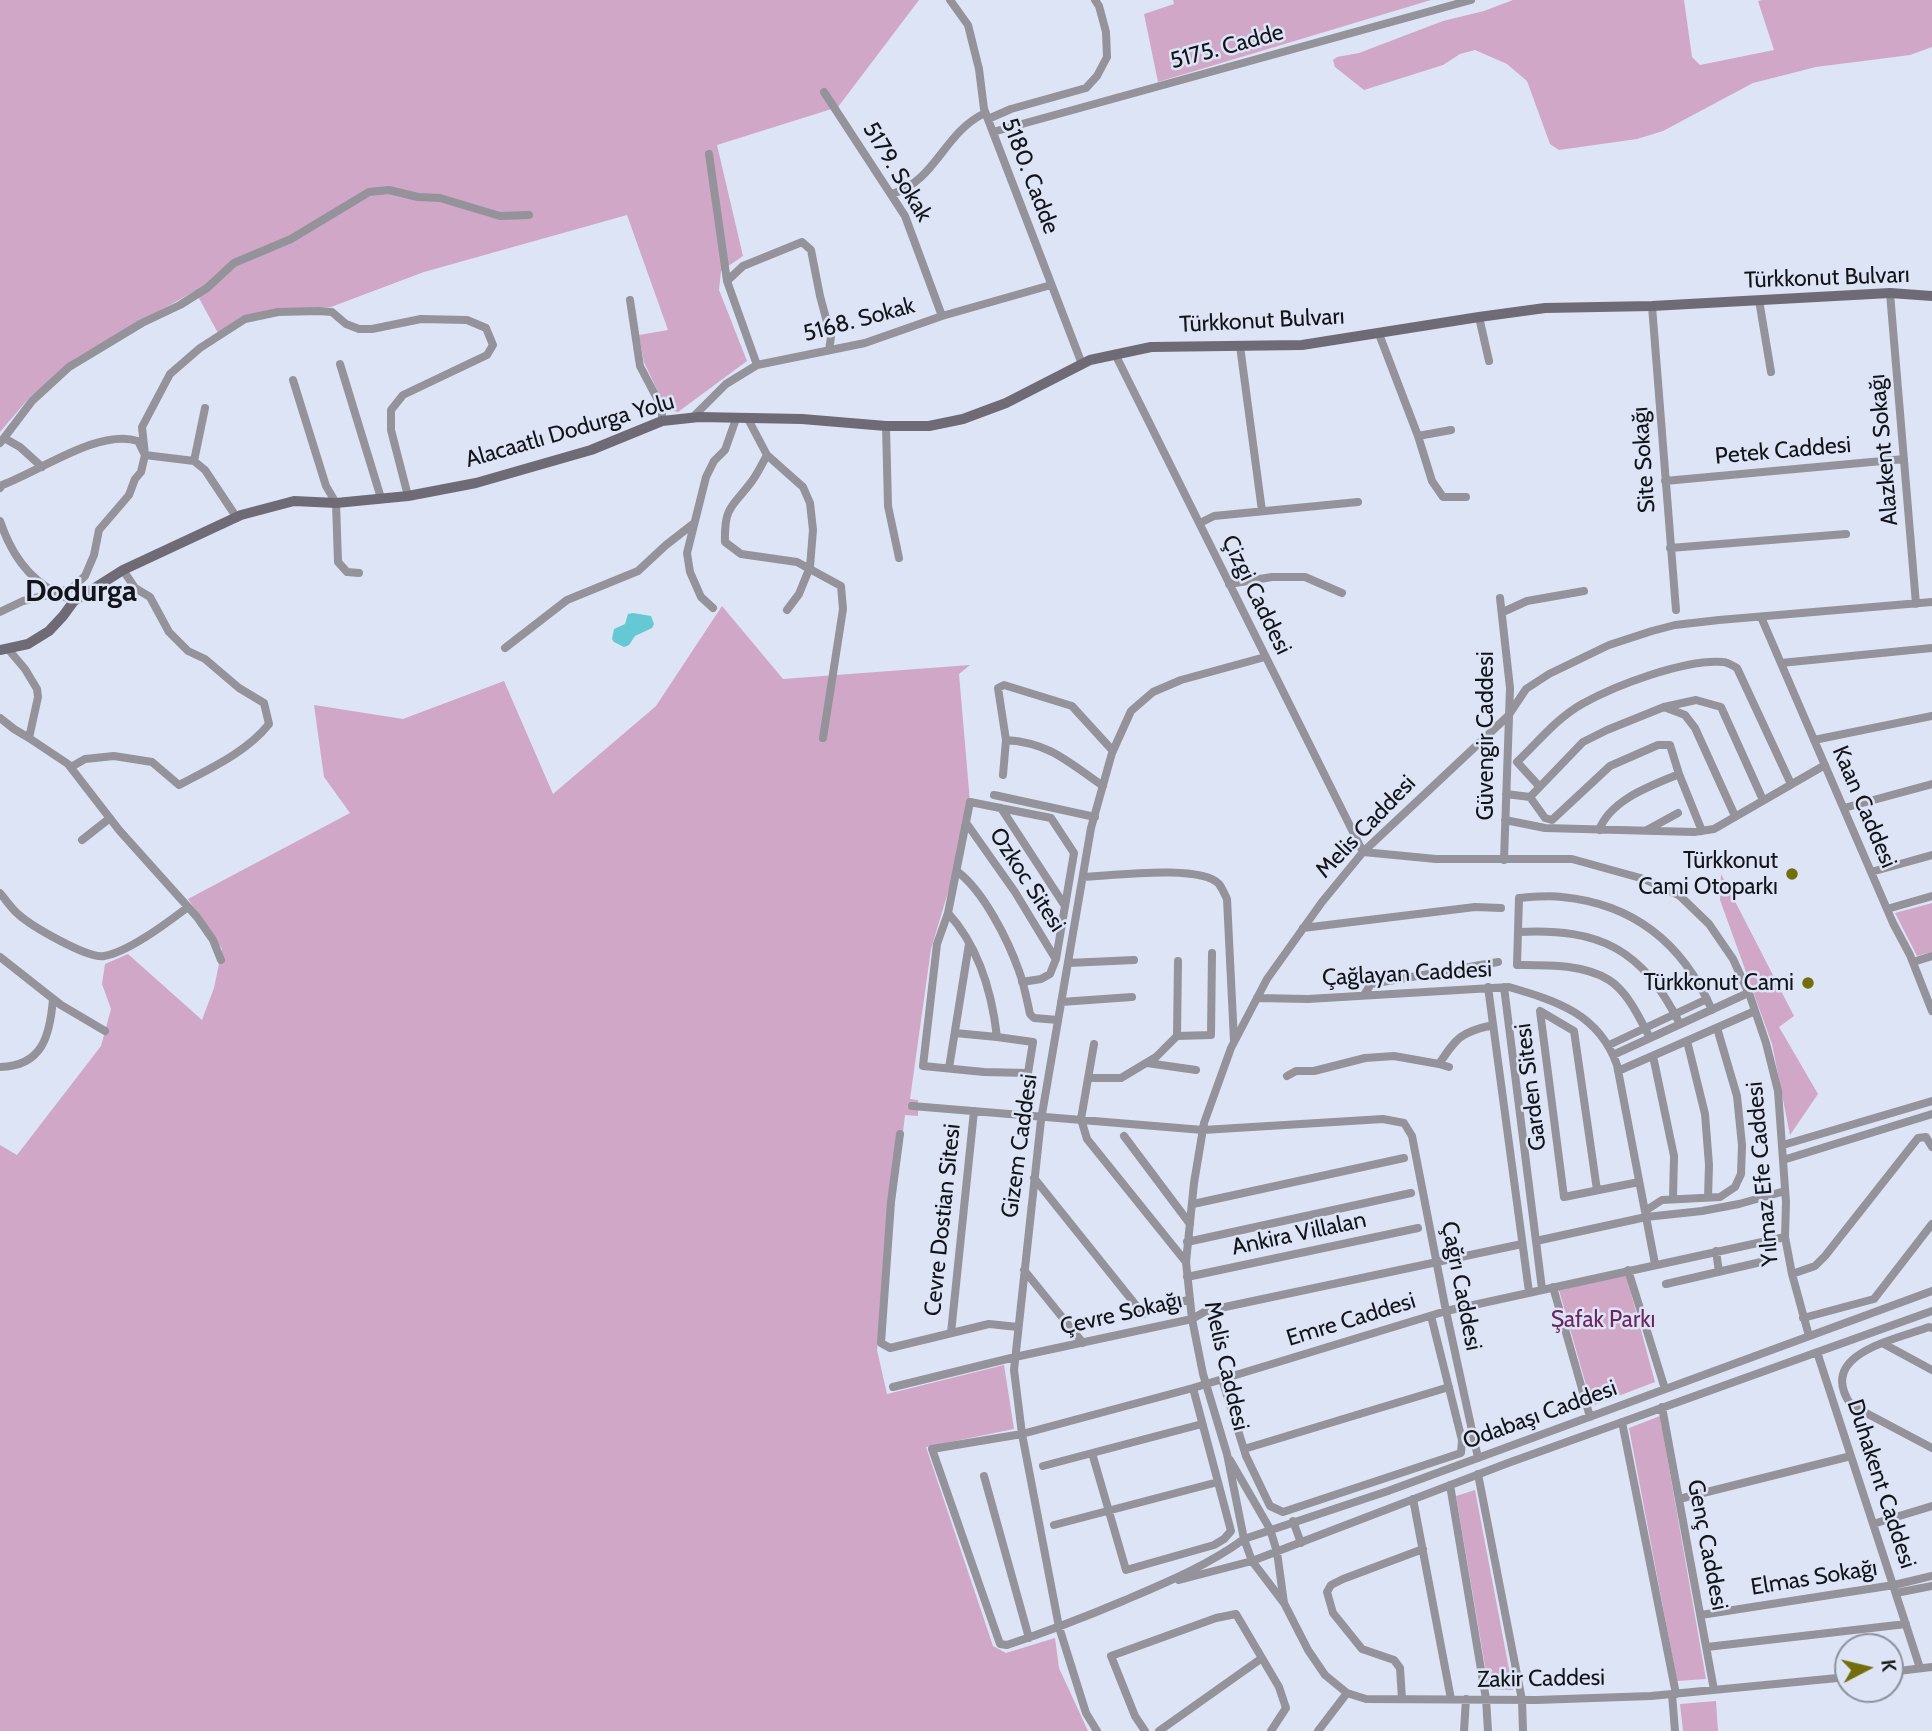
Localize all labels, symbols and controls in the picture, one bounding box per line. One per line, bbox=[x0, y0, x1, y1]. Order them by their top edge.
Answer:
street label: 5175. Cadde bbox=[1167, 19, 1287, 75]
street label: 5180. Cadde bbox=[995, 114, 1065, 238]
street label: 5179. Sokak bbox=[856, 117, 938, 227]
street label: Türkkonut Bulvarı bbox=[1744, 261, 1910, 295]
street label: 5168. Sokak bbox=[800, 292, 918, 348]
street label: Türkkonut Bulvarı bbox=[1179, 303, 1345, 339]
street label: Alazkent Sokağı bbox=[1864, 373, 1904, 527]
street label: Alacaatlı Dodurga Yolu bbox=[462, 388, 678, 474]
street label: Site Sokağı bbox=[1627, 406, 1661, 514]
street label: Petek Caddesi bbox=[1714, 431, 1852, 471]
street label: Çizgi Caddesi bbox=[1215, 531, 1297, 659]
district label: Dodurga bbox=[25, 574, 137, 610]
street label: Güvengir Caddesi bbox=[1472, 651, 1500, 821]
street label: Kaan Caddesi bbox=[1826, 742, 1902, 872]
street label: Melis Caddesi bbox=[1310, 770, 1422, 884]
street label: Ozkoc Sitesi bbox=[983, 823, 1071, 937]
place label: Türkkonut Cami Otoparkı bbox=[1638, 847, 1778, 901]
marker: Türkkonut Cami Otoparkı bbox=[1784, 866, 1800, 882]
street label: Çağlayan Caddesi bbox=[1321, 956, 1493, 992]
place label: Türkkonut Cami bbox=[1644, 969, 1794, 997]
marker: Türkkonut Cami bbox=[1800, 975, 1816, 991]
street label: Garden Sitesi bbox=[1510, 1022, 1552, 1152]
street label: Gizem Caddesi bbox=[996, 1072, 1044, 1220]
street label: Yılmaz Efe Caddesi bbox=[1741, 1081, 1785, 1267]
street label: Cevre Dostian Sitesi bbox=[919, 1122, 967, 1318]
street label: Ankira Villalan bbox=[1229, 1206, 1369, 1262]
street label: Çağrı Caddesi bbox=[1435, 1219, 1487, 1353]
street label: Çevre Sokağı bbox=[1057, 1287, 1185, 1341]
street label: Emre Caddesi bbox=[1283, 1287, 1419, 1353]
street label: Melis Caddesi bbox=[1198, 1299, 1254, 1433]
park label: Şafak Parkı bbox=[1551, 1306, 1655, 1334]
street label: Odabaşı Caddesi bbox=[1459, 1374, 1621, 1456]
street label: Duhakent Caddesi bbox=[1841, 1396, 1921, 1572]
street label: Genç Caddesi bbox=[1681, 1477, 1733, 1613]
street label: Elmas Sokağı bbox=[1749, 1554, 1879, 1602]
north arrow bbox=[1834, 1633, 1904, 1703]
text: K bbox=[1876, 1658, 1900, 1673]
street label: Zakir Caddesi bbox=[1477, 1664, 1605, 1694]

